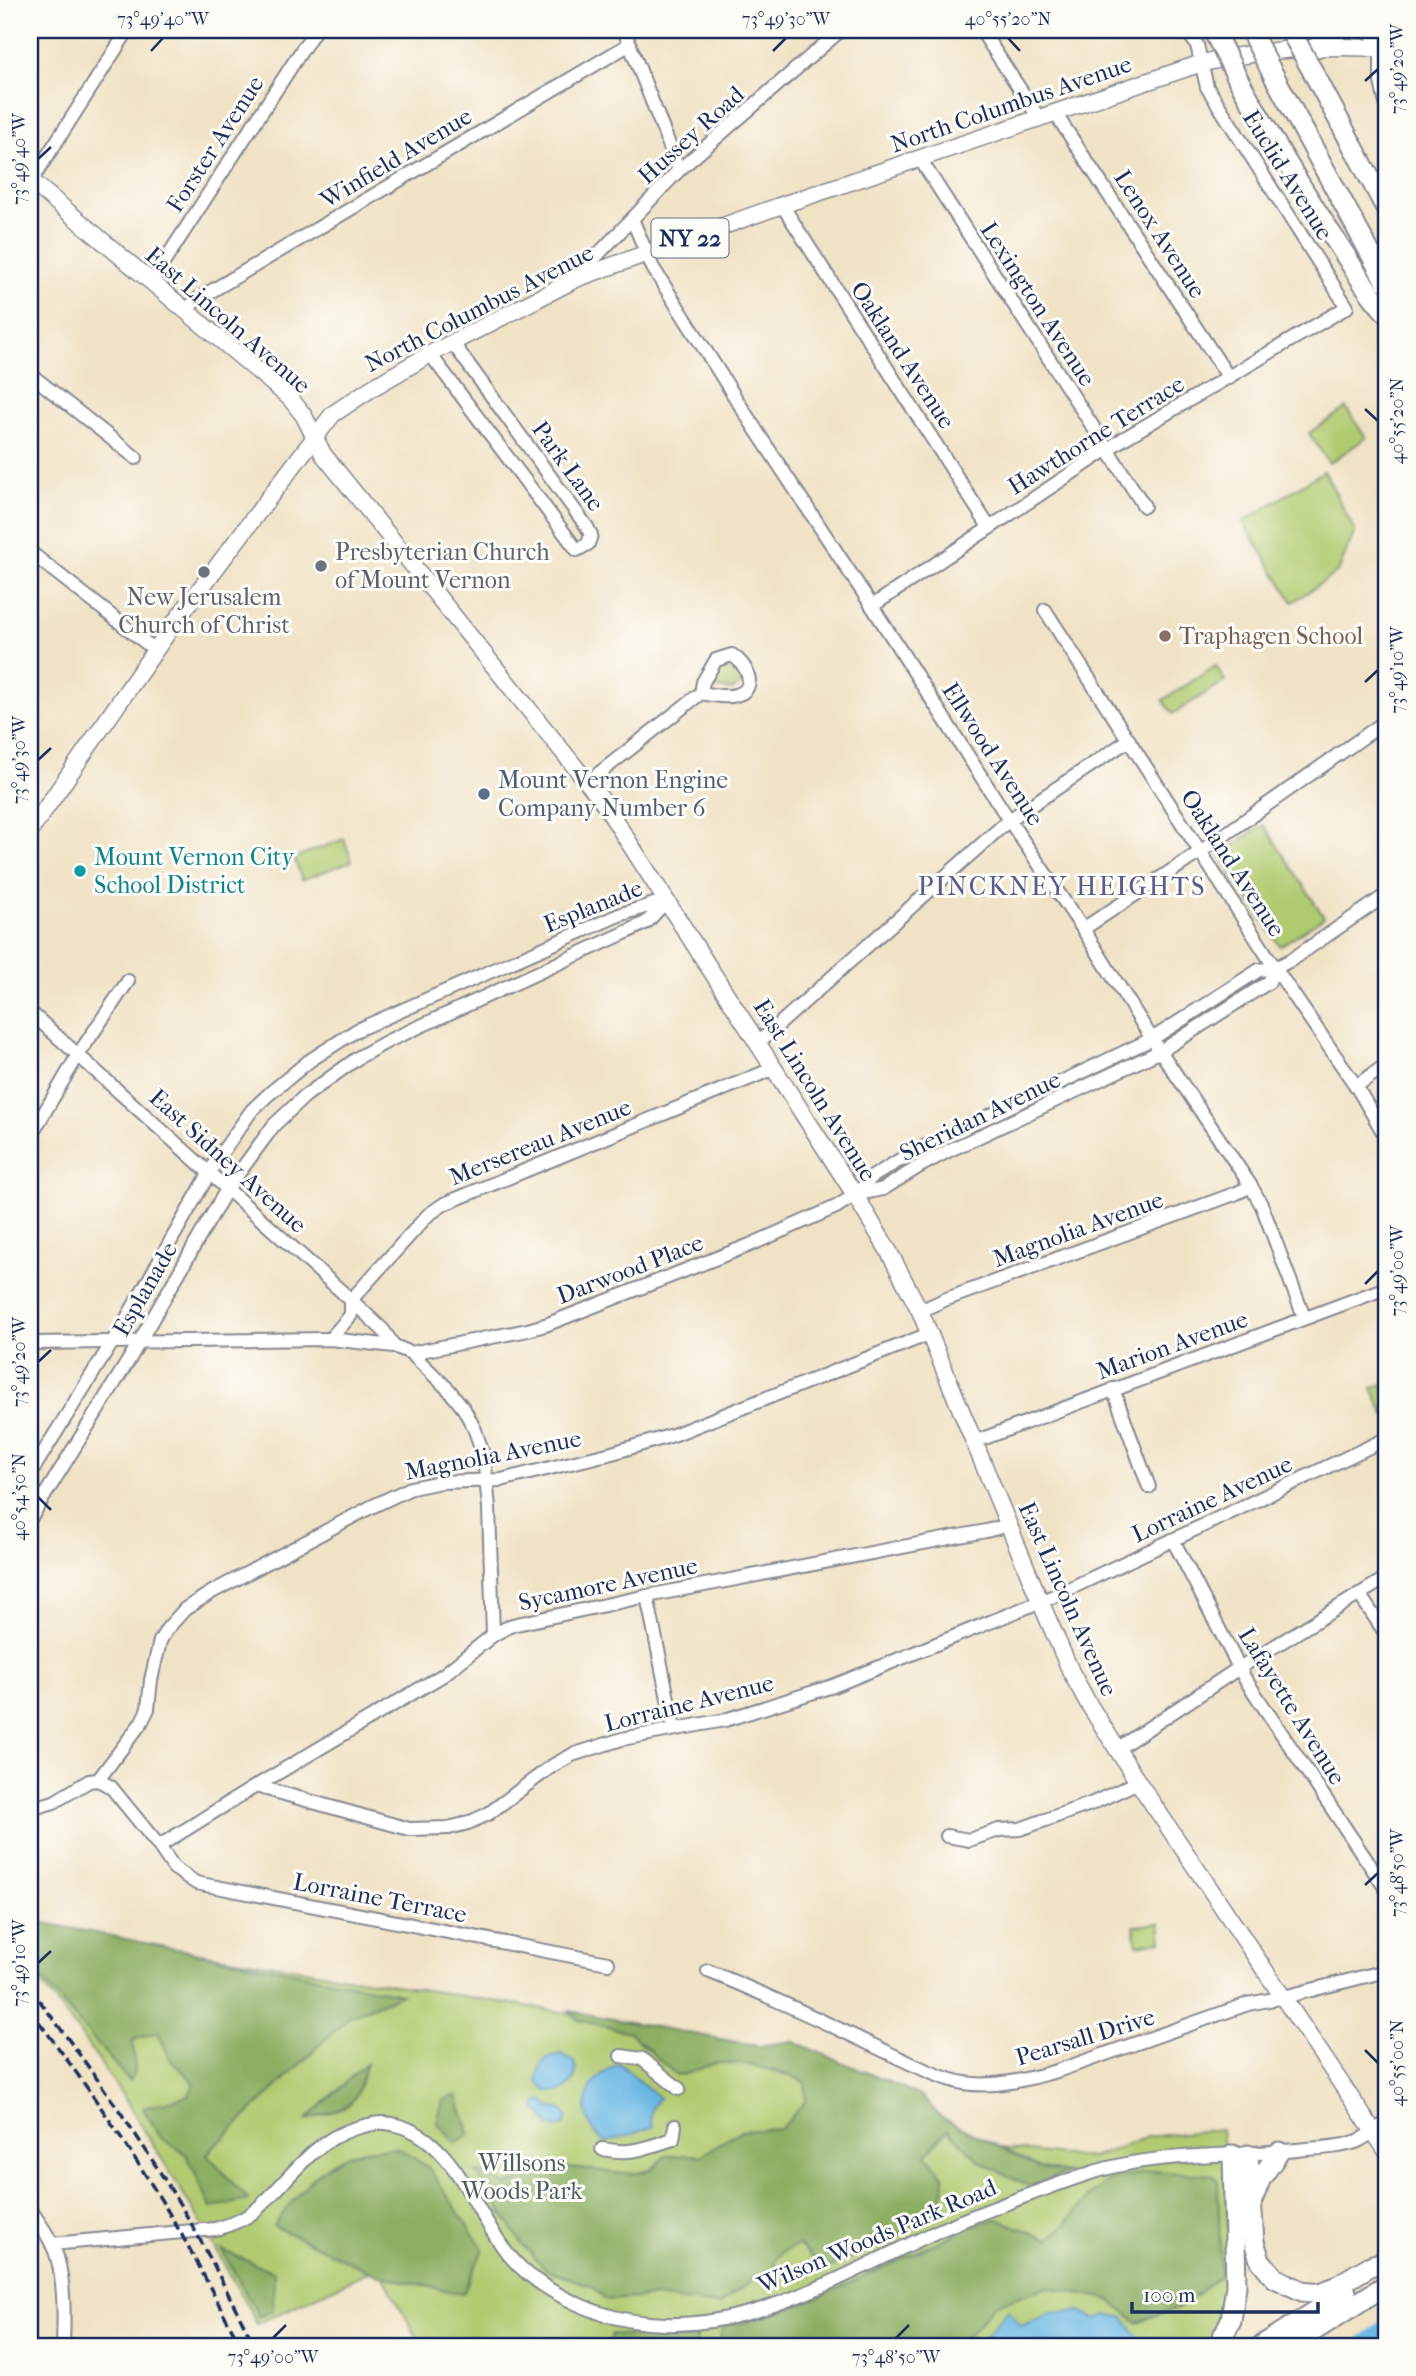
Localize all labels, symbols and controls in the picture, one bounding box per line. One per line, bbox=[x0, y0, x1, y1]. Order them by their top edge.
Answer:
text: 73°49'40"W bbox=[117, 9, 210, 30]
text: 73°49'30"W bbox=[742, 9, 832, 30]
text: 40°55'20"N bbox=[965, 9, 1051, 30]
text: 73°49'20"W bbox=[1387, 22, 1408, 114]
street label: North Columbus Avenue bbox=[887, 50, 1135, 158]
street label: Forster Avenue bbox=[160, 70, 270, 217]
street label: Hussey Road bbox=[632, 80, 750, 190]
street label: Winfield Avenue bbox=[314, 102, 477, 215]
street label: Euclid Avenue bbox=[1237, 105, 1339, 245]
text: 73°49'40"W bbox=[9, 112, 30, 205]
street label: Lenox Avenue bbox=[1108, 165, 1212, 303]
street label: Lexington Avenue bbox=[974, 217, 1102, 391]
road number: NY 22 bbox=[652, 218, 728, 258]
street label: North Columbus Avenue bbox=[360, 238, 598, 378]
street label: East Lincoln Avenue bbox=[140, 241, 316, 399]
street label: Oakland Avenue bbox=[845, 276, 961, 434]
street label: Hawthorne Terrace bbox=[1003, 369, 1189, 501]
text: 40°55'20"N bbox=[1387, 378, 1408, 464]
street label: Park Lane bbox=[526, 416, 610, 516]
place label: Presbyterian Church of Mount Vernon bbox=[335, 538, 550, 594]
marker: Presbyterian Church of Mount Vernon bbox=[313, 558, 329, 574]
marker: New Jerusalem Church of Christ bbox=[196, 564, 212, 580]
place label: New Jerusalem Church of Christ bbox=[118, 583, 290, 639]
place label: Traphagen School bbox=[1179, 622, 1363, 650]
text: 73°49'10"W bbox=[1387, 625, 1408, 714]
marker: Traphagen School bbox=[1157, 628, 1173, 644]
street label: Ellwood Avenue bbox=[936, 677, 1050, 831]
text: 73°49'30"W bbox=[9, 714, 30, 804]
place label: Mount Vernon Engine Company Number 6 bbox=[498, 766, 728, 822]
street label: Oakland Avenue bbox=[1175, 784, 1291, 942]
marker: Mount Vernon Engine Company Number 6 bbox=[476, 786, 492, 802]
place label: Mount Vernon City School District bbox=[94, 843, 295, 899]
marker: Mount Vernon City School District bbox=[72, 863, 88, 879]
district label: PINCKNEY HEIGHTS bbox=[918, 871, 1206, 902]
street label: Esplanade bbox=[540, 873, 647, 938]
street label: East Lincoln Avenue bbox=[748, 994, 882, 1186]
street label: Sheridan Avenue bbox=[895, 1065, 1065, 1167]
street label: East Sidney Avenue bbox=[144, 1083, 312, 1239]
street label: Mersereau Avenue bbox=[445, 1093, 635, 1191]
street label: Magnolia Avenue bbox=[989, 1185, 1167, 1273]
text: 73°49'00"W bbox=[1387, 1224, 1408, 1317]
street label: Darwood Place bbox=[553, 1228, 707, 1310]
street label: Esplanade bbox=[107, 1237, 183, 1341]
street label: Marion Avenue bbox=[1093, 1305, 1251, 1385]
text: 73°49'20"W bbox=[9, 1315, 30, 1407]
street label: Magnolia Avenue bbox=[402, 1424, 584, 1486]
street label: Lorraine Avenue bbox=[1127, 1450, 1297, 1548]
text: 40°54'50"N bbox=[9, 1453, 30, 1541]
street label: East Lincoln Avenue bbox=[1013, 1498, 1123, 1700]
street label: Sycamore Avenue bbox=[516, 1551, 700, 1617]
street label: Lafayette Avenue bbox=[1232, 1622, 1352, 1790]
street label: Lorraine Avenue bbox=[601, 1668, 777, 1738]
text: 73°48'50"W bbox=[1387, 1827, 1408, 1917]
street label: Lorraine Terrace bbox=[291, 1867, 469, 1929]
text: 73°49'10"W bbox=[9, 1918, 30, 2007]
street label: Pearsall Drive bbox=[1012, 2003, 1158, 2071]
text: 40°55'00"N bbox=[1387, 2019, 1408, 2106]
park label: Willsons Woods Park bbox=[460, 2149, 583, 2205]
street label: Wilson Woods Park Road bbox=[752, 2173, 1001, 2299]
scale bar bbox=[1132, 2271, 1318, 2315]
text: 100 m bbox=[1143, 2283, 1196, 2307]
text: 73°49'00"W bbox=[227, 2347, 320, 2368]
text: 73°48'50"W bbox=[852, 2347, 942, 2368]

